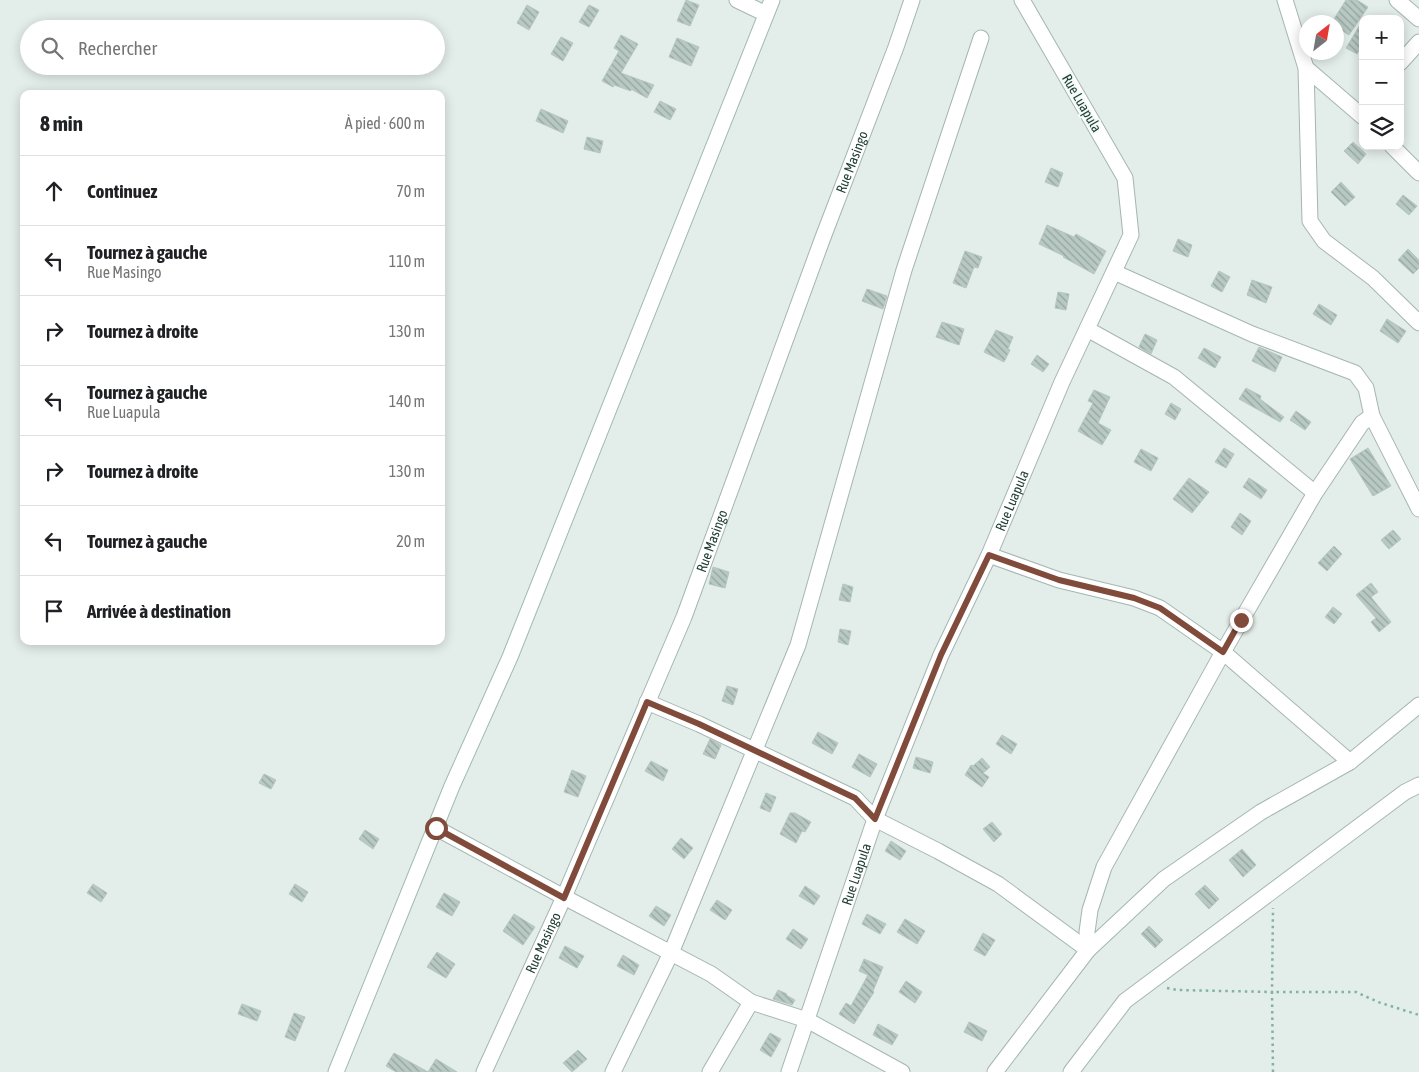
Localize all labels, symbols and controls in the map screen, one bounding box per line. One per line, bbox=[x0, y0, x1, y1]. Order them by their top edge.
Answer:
north arrow bbox=[1299, 15, 1344, 60]
map controls bbox=[1359, 15, 1404, 150]
button: + bbox=[1359, 15, 1404, 60]
search box bbox=[20, 20, 445, 75]
icon: search bbox=[38, 34, 66, 62]
text: Rechercher bbox=[78, 37, 157, 59]
button: − bbox=[1359, 60, 1404, 105]
street label: Rue Luapula bbox=[1059, 71, 1105, 135]
button: layers bbox=[1359, 105, 1404, 150]
text: 8 min bbox=[40, 111, 83, 135]
text: À pied · 600 m bbox=[345, 114, 425, 132]
street label: Rue Masingo bbox=[833, 129, 871, 195]
icon: ahead bbox=[40, 177, 68, 205]
text: Continuez bbox=[87, 180, 157, 202]
text: 70 m bbox=[396, 182, 425, 200]
text: Tournez à gauche bbox=[87, 241, 207, 263]
icon: left bbox=[40, 247, 68, 275]
text: 110 m bbox=[389, 252, 425, 270]
text: Rue Masingo bbox=[87, 263, 162, 281]
icon: right bbox=[40, 317, 68, 345]
text: Tournez à droite bbox=[87, 320, 198, 342]
text: 130 m bbox=[389, 322, 425, 340]
text: Tournez à gauche bbox=[87, 381, 207, 403]
icon: left bbox=[40, 387, 68, 415]
text: 140 m bbox=[389, 392, 425, 410]
text: Rue Luapula bbox=[87, 403, 161, 421]
icon: right bbox=[40, 457, 68, 485]
text: Tournez à droite bbox=[87, 460, 198, 482]
text: 130 m bbox=[389, 462, 425, 480]
street label: Rue Luapula bbox=[992, 468, 1032, 533]
street label: Rue Masingo bbox=[693, 508, 731, 574]
icon: left bbox=[40, 527, 68, 555]
text: Tournez à gauche bbox=[87, 530, 207, 552]
text: 20 m bbox=[396, 532, 425, 550]
icon: arrive bbox=[40, 597, 68, 625]
text: Arrivée à destination bbox=[87, 600, 231, 622]
route end bbox=[1230, 609, 1253, 632]
route start bbox=[425, 817, 448, 840]
street label: Rue Luapula bbox=[838, 841, 874, 907]
street label: Rue Masingo bbox=[522, 910, 564, 976]

